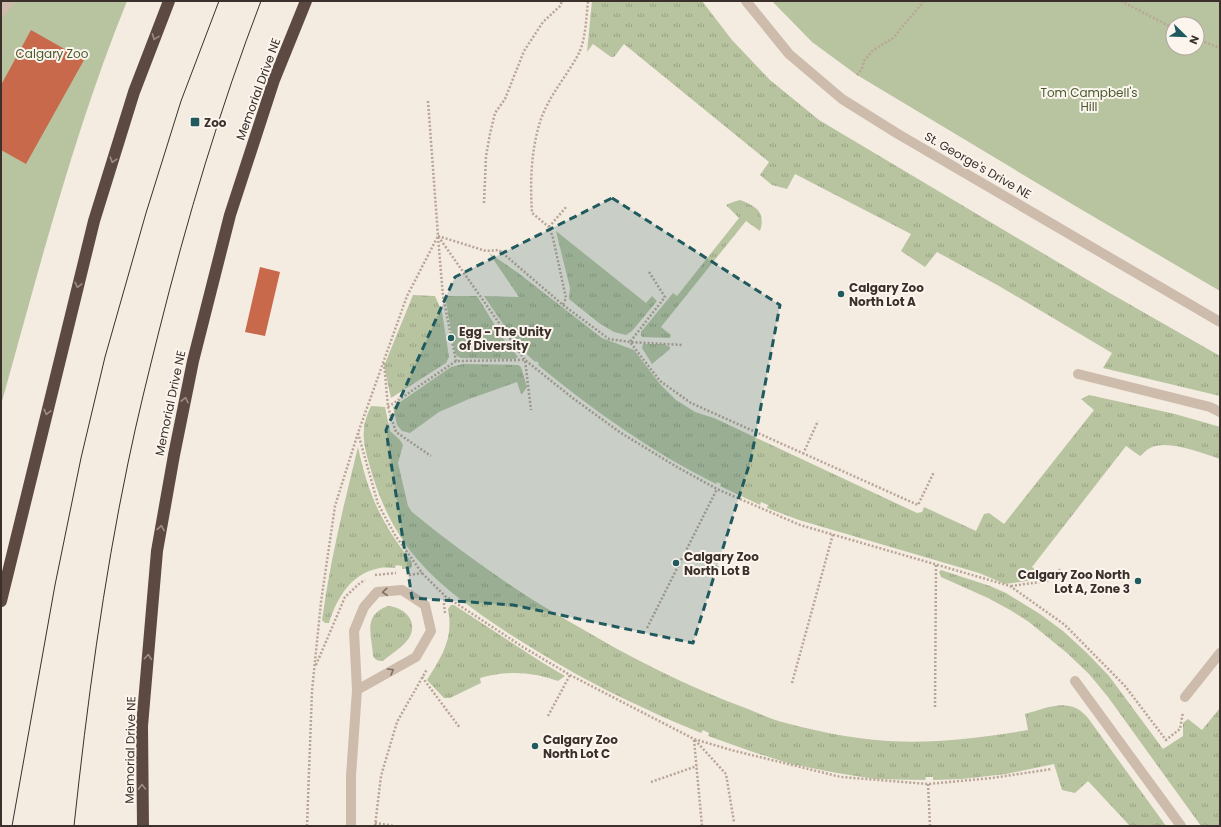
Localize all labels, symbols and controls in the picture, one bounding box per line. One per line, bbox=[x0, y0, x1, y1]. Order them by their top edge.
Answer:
north arrow bbox=[1165, 16, 1205, 56]
one-way arrow bbox=[152, 33, 160, 41]
text: N bbox=[1185, 33, 1203, 47]
street label: Memorial Drive NE bbox=[232, 36, 284, 142]
park label: Calgary Zoo bbox=[16, 45, 89, 62]
park label: Tom Campbell's Hill bbox=[1040, 84, 1138, 115]
place label: Zoo bbox=[204, 114, 227, 131]
marker: Zoo bbox=[189, 116, 201, 128]
street label: St. George's Drive NE bbox=[921, 127, 1035, 203]
one-way arrow bbox=[109, 157, 118, 164]
place label: Calgary Zoo North Lot A bbox=[849, 279, 924, 310]
one-way arrow bbox=[74, 282, 83, 289]
marker: Calgary Zoo North Lot A bbox=[836, 289, 846, 299]
place label: Egg - The Unity of Diversity bbox=[459, 323, 552, 354]
marker: Egg - The Unity of Diversity bbox=[446, 333, 456, 343]
street label: Memorial Drive NE bbox=[151, 349, 189, 457]
one-way arrow bbox=[180, 397, 188, 403]
one-way arrow bbox=[44, 409, 52, 415]
one-way arrow bbox=[156, 525, 165, 531]
place label: Calgary Zoo North Lot B bbox=[684, 548, 759, 579]
marker: Calgary Zoo North Lot B bbox=[671, 558, 681, 568]
place label: Calgary Zoo North Lot A, Zone 3 bbox=[1018, 566, 1130, 597]
marker: Calgary Zoo North Lot A, Zone 3 bbox=[1133, 576, 1143, 586]
one-way arrow bbox=[382, 587, 388, 596]
one-way arrow bbox=[143, 654, 152, 660]
one-way arrow bbox=[387, 668, 394, 676]
street label: Memorial Drive NE bbox=[121, 696, 139, 804]
place label: Calgary Zoo North Lot C bbox=[543, 731, 618, 762]
marker: Calgary Zoo North Lot C bbox=[530, 741, 540, 751]
one-way arrow bbox=[138, 784, 146, 790]

